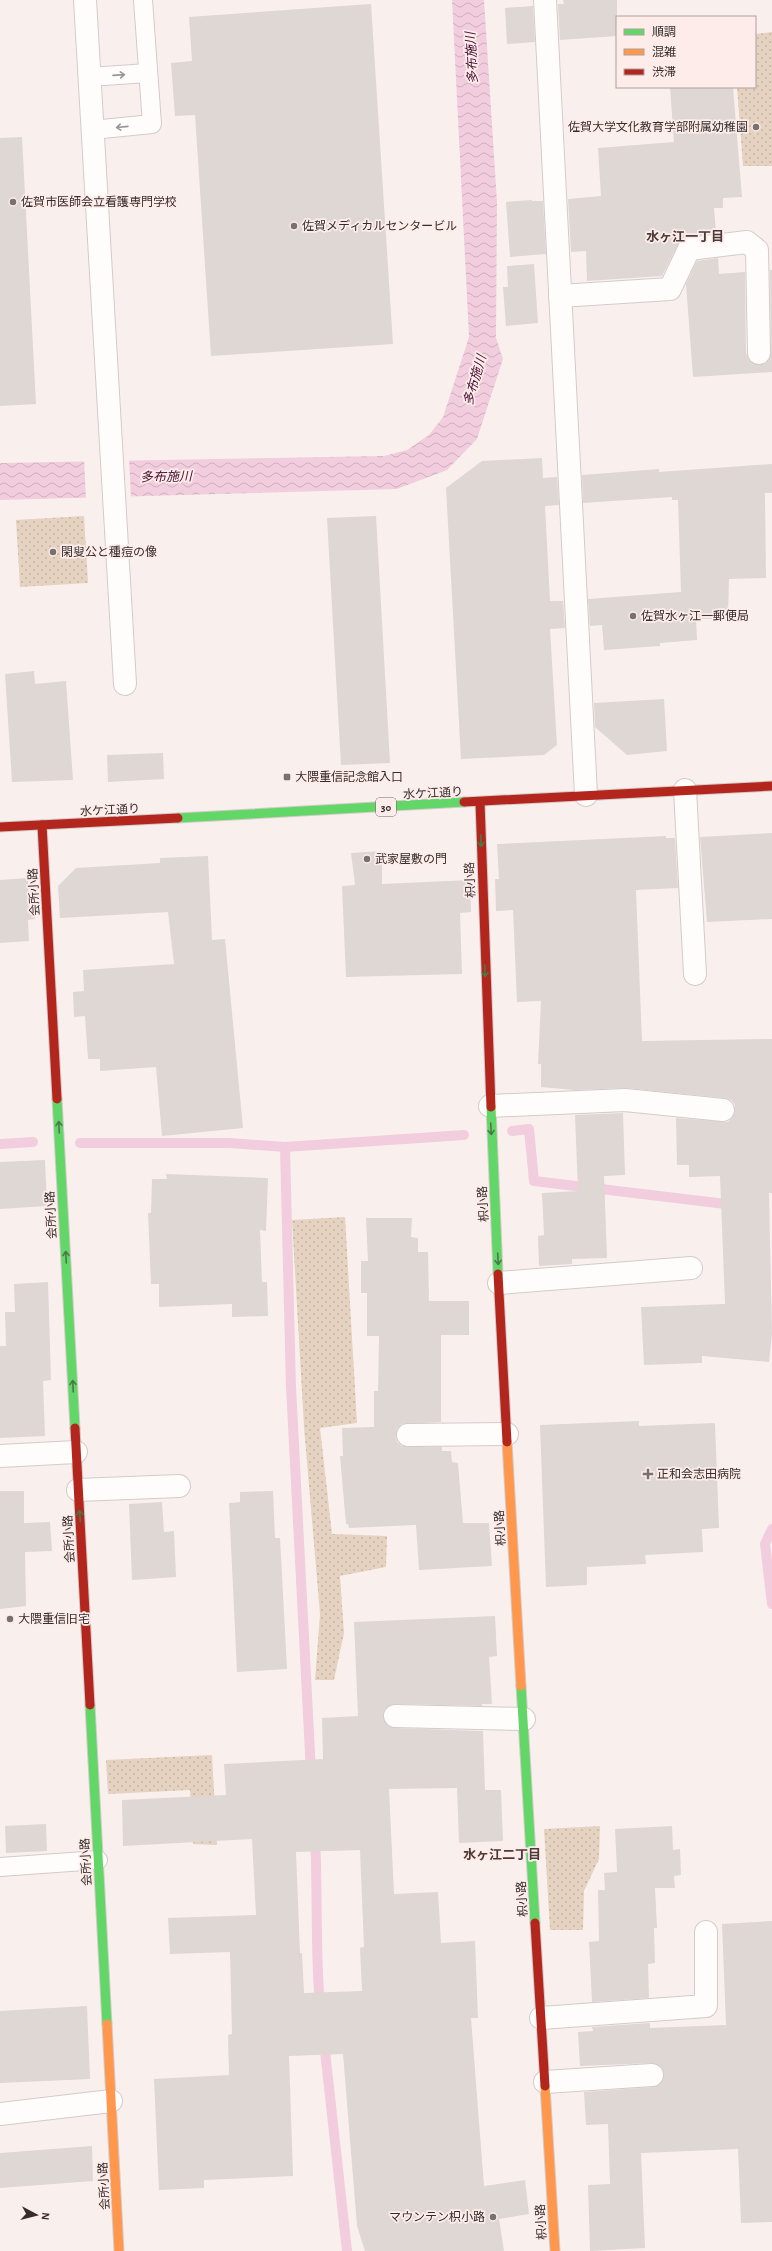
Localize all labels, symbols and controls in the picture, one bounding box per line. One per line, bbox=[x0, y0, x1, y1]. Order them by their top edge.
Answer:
legend bbox=[616, 16, 756, 88]
text: 順調 bbox=[652, 26, 676, 38]
water label: 多布施川 bbox=[464, 30, 480, 84]
text: 混雑 bbox=[652, 45, 676, 58]
text: 渋滞 bbox=[652, 66, 676, 78]
one-way arrow bbox=[112, 72, 125, 79]
place label: 佐賀大学文化教育学部附属幼稚園 bbox=[568, 120, 748, 133]
marker: 佐賀大学文化教育学部附属幼稚園 bbox=[751, 122, 761, 132]
one-way arrow bbox=[116, 124, 129, 131]
place label: 佐賀市医師会立看護専門学校 bbox=[21, 195, 177, 208]
marker: 佐賀市医師会立看護専門学校 bbox=[8, 197, 18, 207]
place label: 佐賀メディカルセンタービル bbox=[302, 219, 457, 232]
marker: 佐賀メディカルセンタービル bbox=[289, 221, 299, 231]
district label: 水ヶ江一丁目 bbox=[646, 230, 724, 244]
water label: 多布施川 bbox=[461, 351, 489, 407]
water label: 多布施川 bbox=[140, 470, 194, 484]
place label: 閑叟公と種痘の像 bbox=[61, 545, 157, 558]
marker: 閑叟公と種痘の像 bbox=[48, 547, 58, 557]
place label: 佐賀水ヶ江一郵便局 bbox=[641, 609, 749, 622]
marker: 佐賀水ヶ江一郵便局 bbox=[628, 611, 638, 621]
place label: 大隈重信記念館入口 bbox=[295, 770, 403, 783]
marker: 大隈重信記念館入口 bbox=[282, 772, 292, 782]
street label: 水ケ江通り bbox=[403, 784, 463, 801]
road number: 30 bbox=[376, 798, 396, 816]
street label: 水ケ江通り bbox=[80, 801, 140, 818]
one-way arrow bbox=[477, 834, 485, 847]
place label: 武家屋敷の門 bbox=[375, 852, 447, 865]
marker: 武家屋敷の門 bbox=[362, 854, 372, 864]
street label: 枳小路 bbox=[462, 862, 477, 898]
street label: 会所小路 bbox=[26, 868, 41, 916]
one-way arrow bbox=[482, 964, 489, 977]
one-way arrow bbox=[55, 1121, 62, 1134]
one-way arrow bbox=[488, 1122, 495, 1135]
street label: 枳小路 bbox=[475, 1186, 490, 1222]
street label: 会所小路 bbox=[43, 1191, 58, 1239]
one-way arrow bbox=[62, 1250, 69, 1263]
one-way arrow bbox=[494, 1252, 502, 1265]
one-way arrow bbox=[69, 1380, 76, 1393]
place label: 正和会志田病院 bbox=[657, 1467, 741, 1480]
marker: 正和会志田病院 bbox=[642, 1468, 654, 1480]
one-way arrow bbox=[76, 1510, 83, 1523]
street label: 枳小路 bbox=[492, 1510, 507, 1546]
street label: 会所小路 bbox=[61, 1515, 76, 1563]
place label: 大隈重信旧宅 bbox=[18, 1612, 90, 1625]
marker: 大隈重信旧宅 bbox=[5, 1614, 15, 1624]
street label: 会所小路 bbox=[78, 1838, 93, 1886]
district label: 水ヶ江二丁目 bbox=[463, 1848, 541, 1862]
street label: 枳小路 bbox=[514, 1881, 529, 1917]
street label: 会所小路 bbox=[96, 2162, 111, 2210]
north arrow bbox=[16, 2195, 56, 2235]
street label: 枳小路 bbox=[533, 2204, 548, 2240]
place label: マウンテン枳小路 bbox=[389, 2210, 485, 2223]
text: N bbox=[40, 2212, 51, 2221]
marker: マウンテン枳小路 bbox=[488, 2212, 498, 2222]

